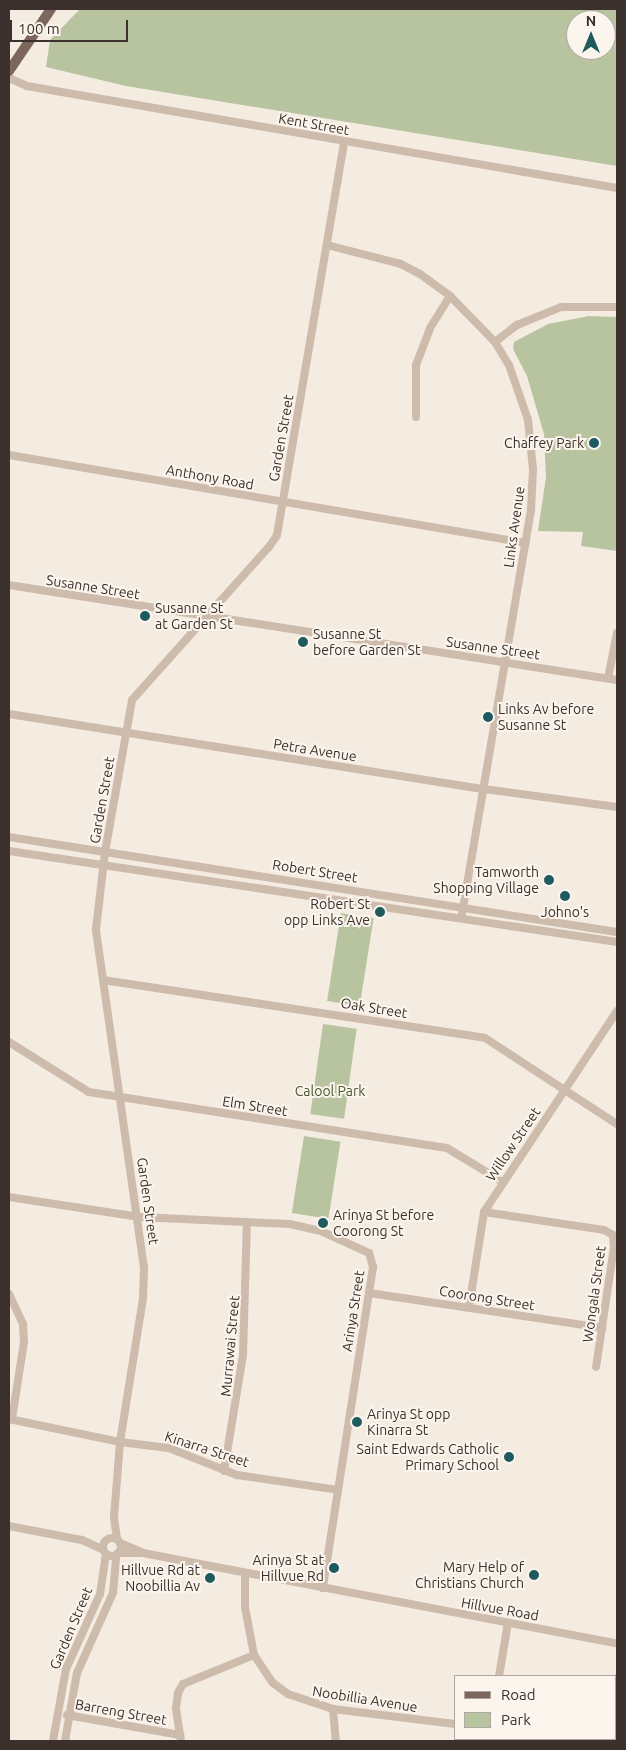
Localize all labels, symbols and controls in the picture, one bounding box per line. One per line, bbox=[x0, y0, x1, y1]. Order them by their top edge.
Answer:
scale bar bbox=[12, 10, 130, 42]
north arrow bbox=[566, 10, 616, 60]
text: N bbox=[586, 13, 596, 29]
text: 100 m bbox=[18, 20, 60, 37]
street label: Kent Street bbox=[277, 109, 351, 139]
street label: Garden Street bbox=[265, 393, 297, 483]
place label: Chaffey Park bbox=[504, 435, 584, 451]
marker: Chaffey Park bbox=[588, 437, 600, 449]
street label: Anthony Road bbox=[165, 461, 255, 493]
street label: Links Avenue bbox=[500, 485, 528, 569]
street label: Susanne Street bbox=[45, 571, 141, 603]
place label: Susanne St at Garden St bbox=[155, 600, 233, 632]
marker: Susanne St at Garden St bbox=[139, 610, 151, 622]
place label: Susanne St before Garden St bbox=[313, 626, 420, 658]
street label: Susanne Street bbox=[445, 633, 541, 663]
marker: Susanne St before Garden St bbox=[297, 636, 309, 648]
place label: Links Av before Susanne St bbox=[498, 701, 594, 734]
marker: Links Av before Susanne St bbox=[482, 711, 494, 723]
street label: Petra Avenue bbox=[272, 735, 358, 765]
street label: Garden Street bbox=[86, 755, 118, 845]
street label: Robert Street bbox=[271, 856, 359, 886]
place label: Tamworth Shopping Village bbox=[433, 864, 539, 896]
marker: Tamworth Shopping Village bbox=[543, 874, 555, 886]
marker: Johno's bbox=[559, 890, 571, 902]
place label: Robert St opp Links Ave bbox=[284, 896, 370, 929]
place label: Johno's bbox=[541, 904, 589, 920]
marker: Robert St opp Links Ave bbox=[374, 906, 386, 918]
street label: Oak Street bbox=[339, 994, 409, 1022]
park label: Calool Park bbox=[295, 1083, 365, 1099]
street label: Elm Street bbox=[221, 1093, 289, 1119]
street label: Willow Street bbox=[482, 1104, 544, 1184]
street label: Garden Street bbox=[134, 1156, 162, 1246]
place label: Arinya St before Coorong St bbox=[333, 1207, 434, 1240]
marker: Arinya St before Coorong St bbox=[317, 1217, 329, 1229]
street label: Wongala Street bbox=[579, 1245, 609, 1343]
street label: Arinya Street bbox=[338, 1269, 368, 1353]
street label: Coorong Street bbox=[438, 1282, 536, 1314]
street label: Murrawai Street bbox=[217, 1295, 243, 1397]
place label: Arinya St opp Kinarra St bbox=[367, 1406, 450, 1438]
marker: Arinya St opp Kinarra St bbox=[351, 1416, 363, 1428]
street label: Kinarra Street bbox=[163, 1427, 251, 1471]
place label: Saint Edwards Catholic Primary School bbox=[357, 1441, 499, 1474]
marker: Saint Edwards Catholic Primary School bbox=[503, 1451, 515, 1463]
place label: Arinya St at Hillvue Rd bbox=[252, 1552, 324, 1584]
place label: Mary Help of Christians Church bbox=[415, 1559, 524, 1591]
place label: Hillvue Rd at Noobillia Av bbox=[121, 1562, 200, 1594]
marker: Arinya St at Hillvue Rd bbox=[328, 1562, 340, 1574]
marker: Mary Help of Christians Church bbox=[528, 1569, 540, 1581]
marker: Hillvue Rd at Noobillia Av bbox=[204, 1572, 216, 1584]
street label: Garden Street bbox=[46, 1584, 96, 1672]
street label: Hillvue Road bbox=[460, 1594, 540, 1624]
legend bbox=[454, 1675, 616, 1740]
street label: Noobillia Avenue bbox=[311, 1682, 419, 1716]
text: Road bbox=[501, 1686, 536, 1703]
street label: Barreng Street bbox=[74, 1696, 168, 1728]
text: Park bbox=[501, 1711, 531, 1728]

